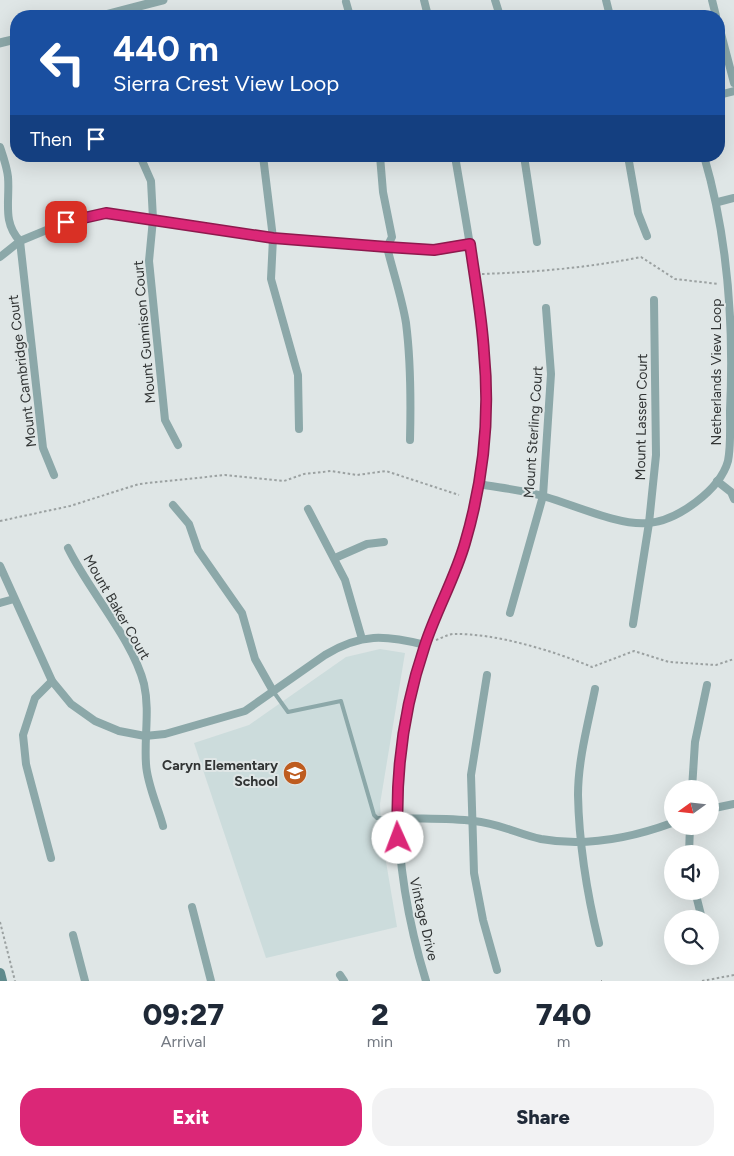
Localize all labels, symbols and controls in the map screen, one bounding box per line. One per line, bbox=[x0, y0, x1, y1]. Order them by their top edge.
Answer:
text: 440 m bbox=[113, 28, 219, 70]
icon: left bbox=[30, 30, 95, 95]
text: Sierra Crest View Loop bbox=[113, 70, 339, 97]
icon: arrive bbox=[82, 125, 110, 153]
text: Then bbox=[30, 128, 72, 151]
pin bbox=[45, 201, 87, 243]
icon: arrive bbox=[52, 208, 80, 236]
street label: Mount Gunnison Court bbox=[130, 260, 159, 404]
street label: Mount Cambridge Court bbox=[5, 294, 40, 448]
street label: Netherlands View Loop bbox=[708, 299, 725, 445]
street label: Mount Lassen Court bbox=[632, 353, 651, 481]
street label: Mount Sterling Court bbox=[520, 365, 547, 499]
street label: Mount Baker Court bbox=[80, 552, 154, 663]
place label: Caryn Elementary School bbox=[162, 757, 279, 790]
school or university icon: Caryn Elementary School bbox=[282, 760, 308, 786]
north arrow bbox=[664, 780, 719, 835]
map controls bbox=[664, 780, 719, 965]
position arrow bbox=[371, 811, 423, 863]
button: sound bbox=[664, 845, 719, 900]
street label: Vintage Drive bbox=[406, 876, 441, 963]
button: search bbox=[664, 910, 719, 965]
text: 09:27 bbox=[143, 996, 224, 1033]
text: 2 bbox=[371, 996, 389, 1033]
text: 740 bbox=[536, 996, 591, 1033]
text: Arrival bbox=[161, 1032, 206, 1051]
text: min bbox=[367, 1032, 393, 1051]
text: m bbox=[557, 1032, 570, 1051]
button: Exit bbox=[20, 1088, 362, 1146]
button: Share bbox=[372, 1088, 714, 1146]

